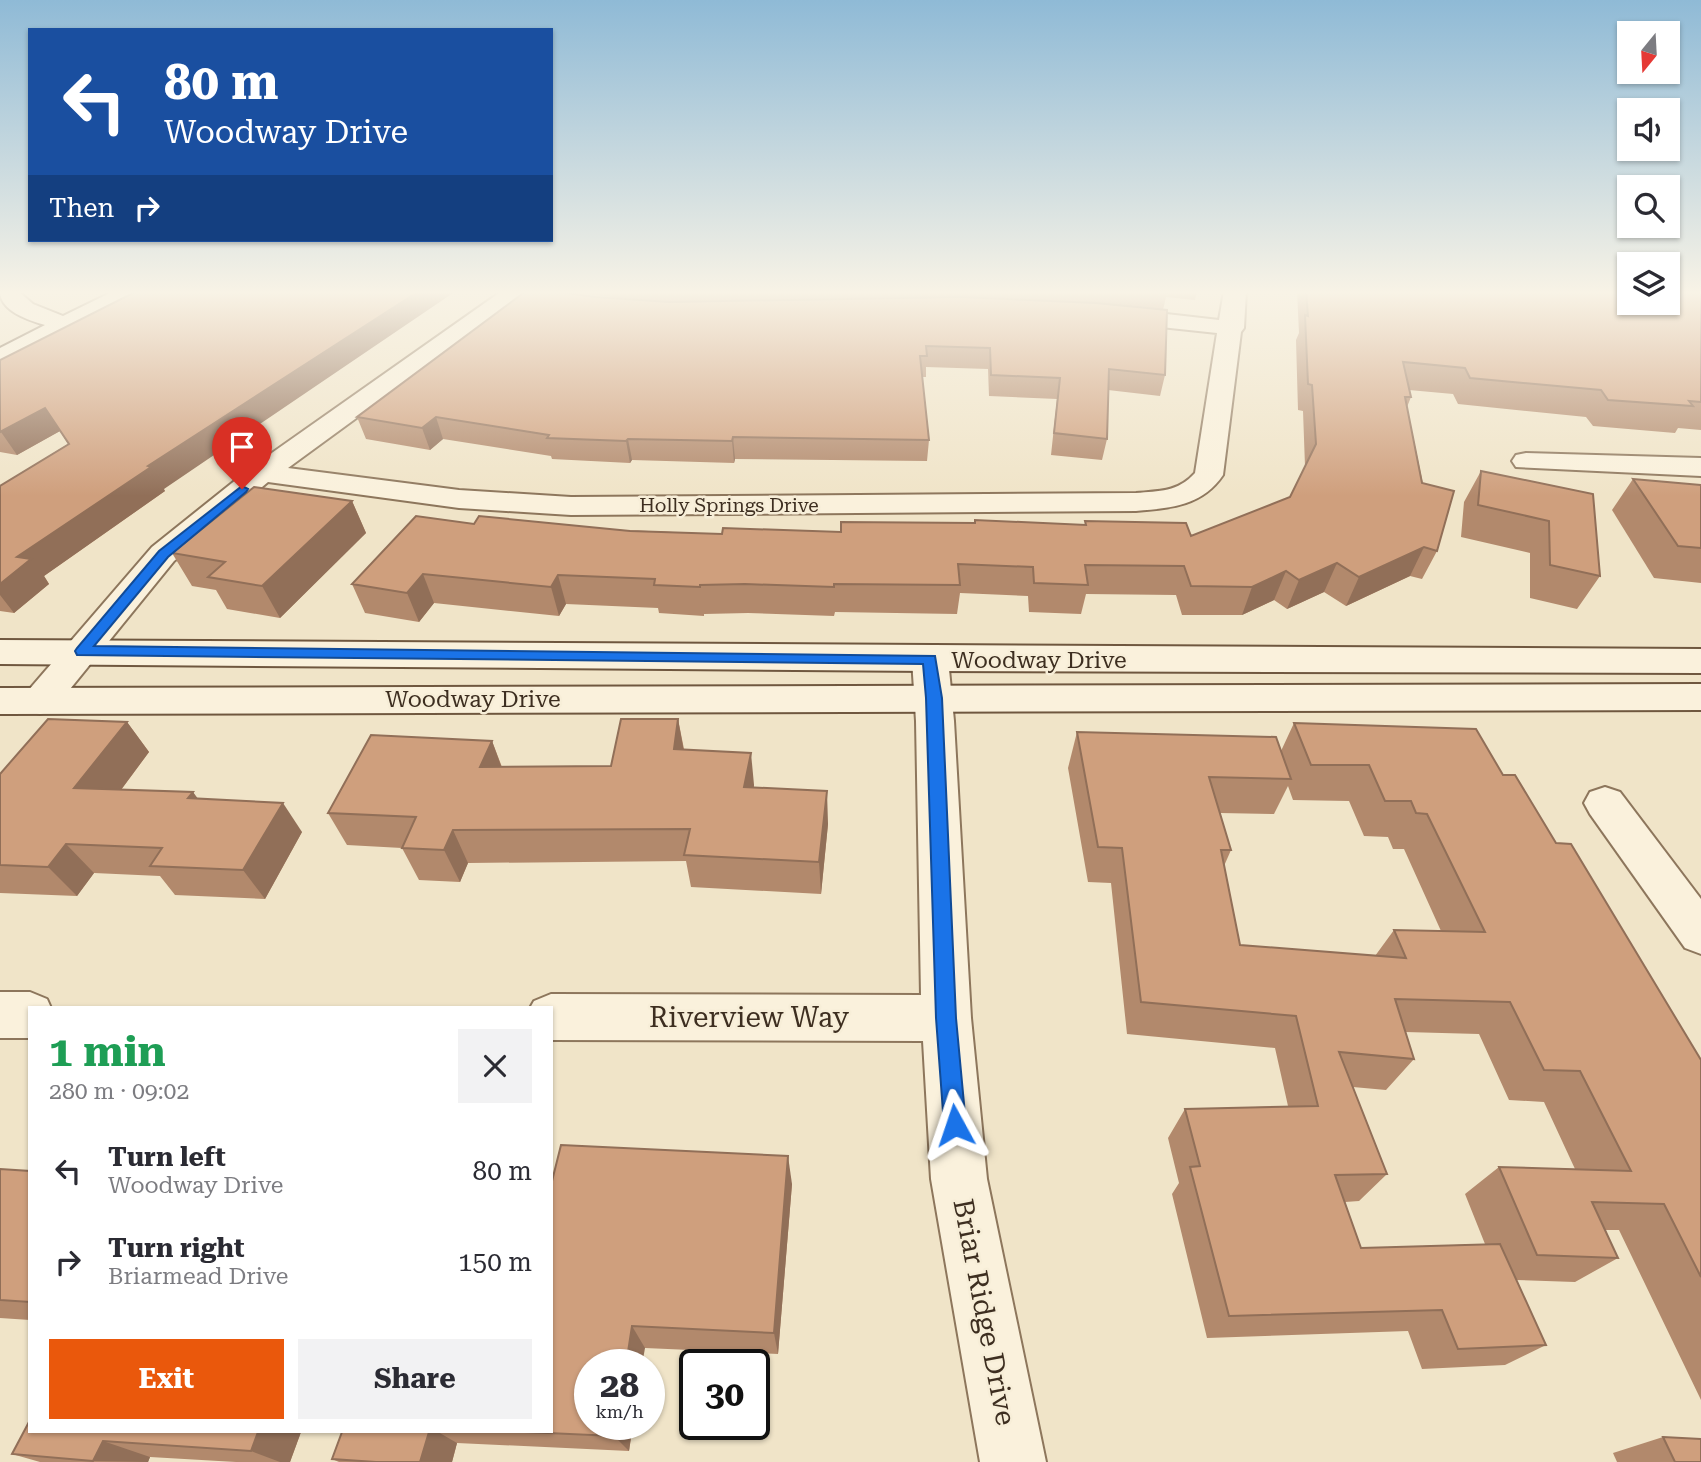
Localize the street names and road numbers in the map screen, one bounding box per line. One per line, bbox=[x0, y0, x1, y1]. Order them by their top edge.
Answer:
street label: Holly Springs Drive bbox=[639, 494, 819, 517]
street label: Woodway Drive bbox=[951, 647, 1127, 674]
street label: Woodway Drive bbox=[385, 686, 561, 713]
street label: Riverview Way bbox=[649, 1001, 850, 1034]
street label: Briar Ridge Drive bbox=[946, 1196, 1023, 1428]

